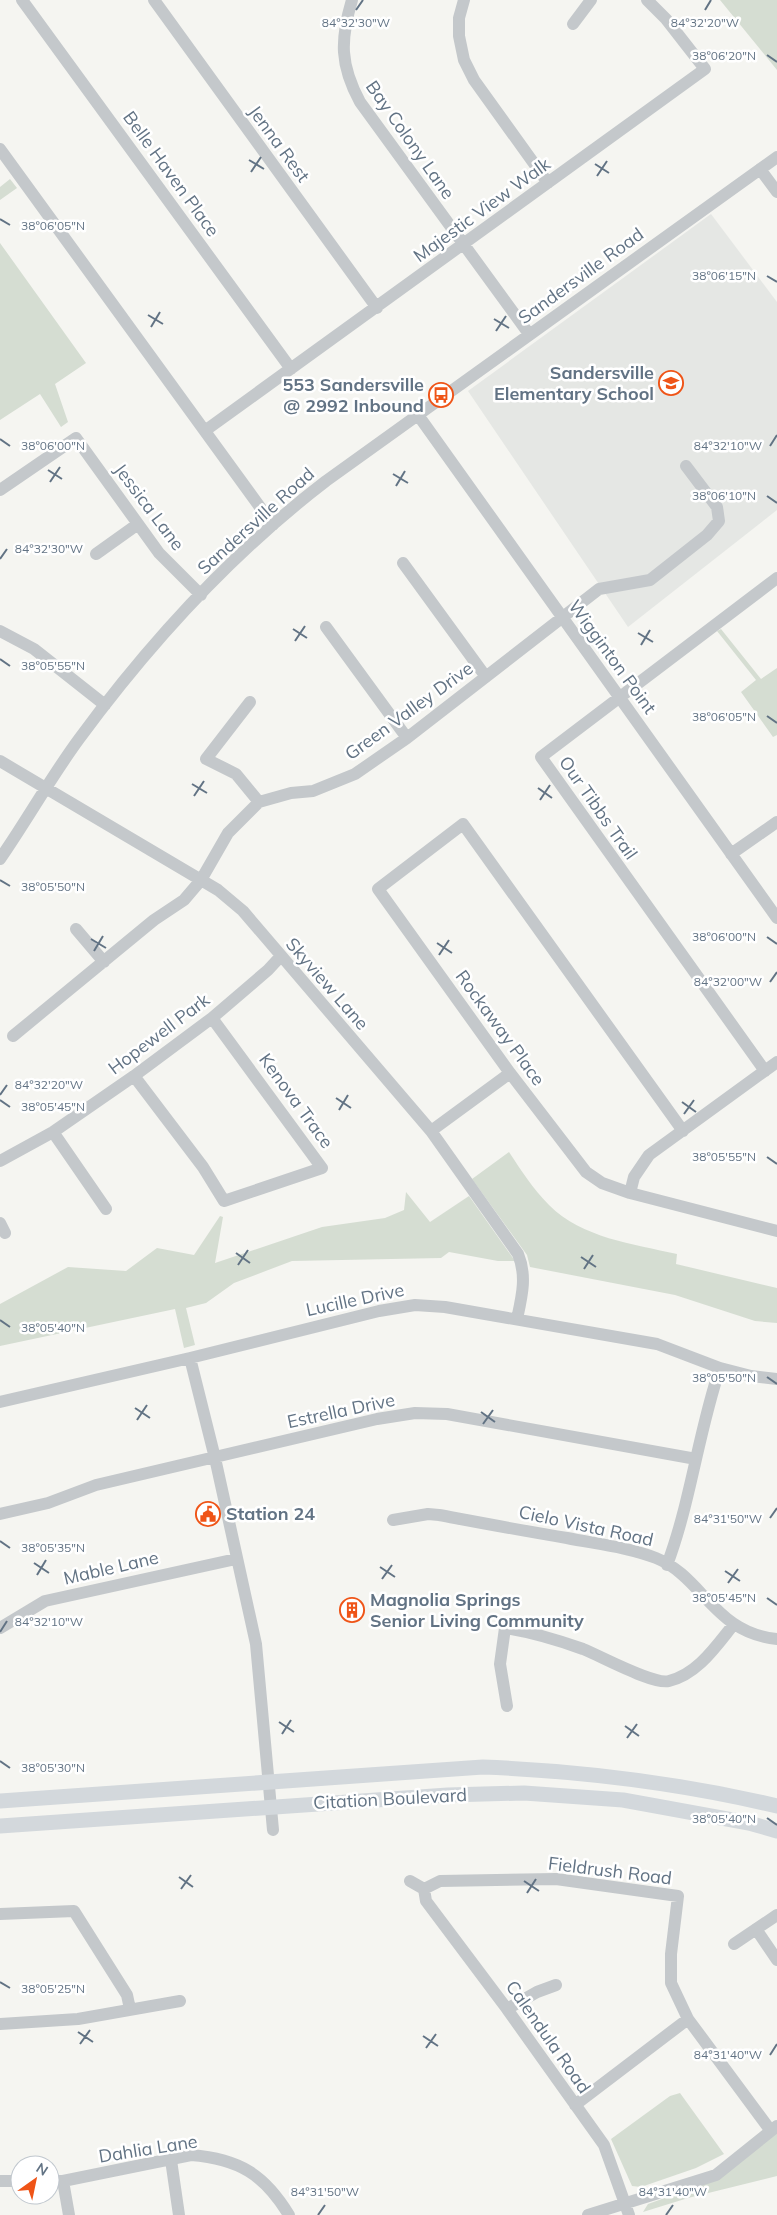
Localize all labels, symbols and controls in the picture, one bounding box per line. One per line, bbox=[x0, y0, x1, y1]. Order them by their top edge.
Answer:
text: 84°32'30"W bbox=[322, 15, 390, 30]
text: 84°32'20"W bbox=[671, 15, 739, 30]
text: 38°06'20"N bbox=[692, 48, 756, 63]
street label: Bay Colony Lane bbox=[361, 76, 460, 203]
street label: Jenna Rest bbox=[244, 101, 315, 187]
street label: Belle Haven Place bbox=[118, 107, 225, 241]
street label: Majestic View Walk bbox=[409, 152, 555, 267]
text: 38°06'05"N bbox=[21, 218, 85, 233]
street label: Sandersville Road bbox=[514, 222, 648, 329]
text: 38°06'15"N bbox=[692, 268, 756, 283]
place label: Sandersville Elementary School bbox=[494, 361, 654, 405]
school or university icon: Sandersville Elementary School bbox=[658, 370, 684, 396]
place label: 553 Sandersville @ 2992 Inbound bbox=[282, 373, 424, 417]
bus stop icon: 553 Sandersville @ 2992 Inbound bbox=[428, 382, 454, 408]
text: 38°06'00"N bbox=[21, 438, 85, 453]
text: 84°32'10"W bbox=[694, 438, 762, 453]
street label: Jessica Lane bbox=[109, 459, 190, 555]
street label: Sandersville Road bbox=[192, 462, 319, 579]
text: 38°06'10"N bbox=[692, 488, 756, 503]
text: 84°32'30"W bbox=[15, 541, 83, 556]
street label: Wigginton Point bbox=[563, 595, 661, 718]
street label: Green Valley Drive bbox=[340, 656, 477, 765]
text: 38°05'55"N bbox=[21, 658, 85, 673]
text: 38°06'05"N bbox=[692, 709, 756, 724]
street label: Our Tibbs Trail bbox=[554, 751, 643, 864]
text: 38°05'50"N bbox=[21, 879, 85, 894]
text: 38°06'00"N bbox=[692, 929, 756, 944]
street label: Skyview Lane bbox=[281, 933, 374, 1035]
street label: Rockaway Place bbox=[451, 965, 550, 1090]
text: 84°32'00"W bbox=[694, 974, 762, 989]
street label: Hopewell Park bbox=[103, 988, 215, 1079]
street label: Kenova Trace bbox=[254, 1049, 339, 1153]
text: 84°32'20"W bbox=[15, 1077, 83, 1092]
text: 38°05'45"N bbox=[21, 1099, 85, 1114]
text: 38°05'55"N bbox=[692, 1149, 756, 1164]
street label: Lucille Drive bbox=[304, 1278, 406, 1321]
text: 38°05'40"N bbox=[21, 1320, 85, 1335]
text: 38°05'50"N bbox=[692, 1370, 756, 1385]
street label: Estrella Drive bbox=[285, 1388, 397, 1433]
street label: Cielo Vista Road bbox=[517, 1500, 656, 1551]
public building icon: Station 24 bbox=[195, 1501, 221, 1527]
place label: Station 24 bbox=[226, 1502, 315, 1525]
text: 84°31'50"W bbox=[694, 1511, 762, 1526]
text: 38°05'35"N bbox=[21, 1540, 85, 1555]
street label: Mable Lane bbox=[61, 1545, 161, 1590]
place label: Magnolia Springs Senior Living Community bbox=[370, 1588, 584, 1632]
text: 38°05'45"N bbox=[692, 1590, 756, 1605]
building icon: Magnolia Springs Senior Living Community bbox=[339, 1597, 365, 1623]
text: 84°32'10"W bbox=[15, 1614, 83, 1629]
text: 38°05'30"N bbox=[21, 1760, 85, 1775]
street label: Citation Boulevard bbox=[312, 1783, 468, 1814]
text: 38°05'40"N bbox=[692, 1811, 756, 1826]
street label: Fieldrush Road bbox=[547, 1852, 673, 1890]
street label: Calendula Road bbox=[501, 1976, 596, 2098]
text: 38°05'25"N bbox=[21, 1981, 85, 1996]
text: 84°31'40"W bbox=[694, 2047, 762, 2062]
street label: Dahlia Lane bbox=[97, 2129, 199, 2168]
north arrow bbox=[10, 2155, 60, 2205]
text: N bbox=[33, 2159, 51, 2180]
text: 84°31'50"W bbox=[291, 2184, 359, 2199]
text: 84°31'40"W bbox=[639, 2184, 707, 2199]

